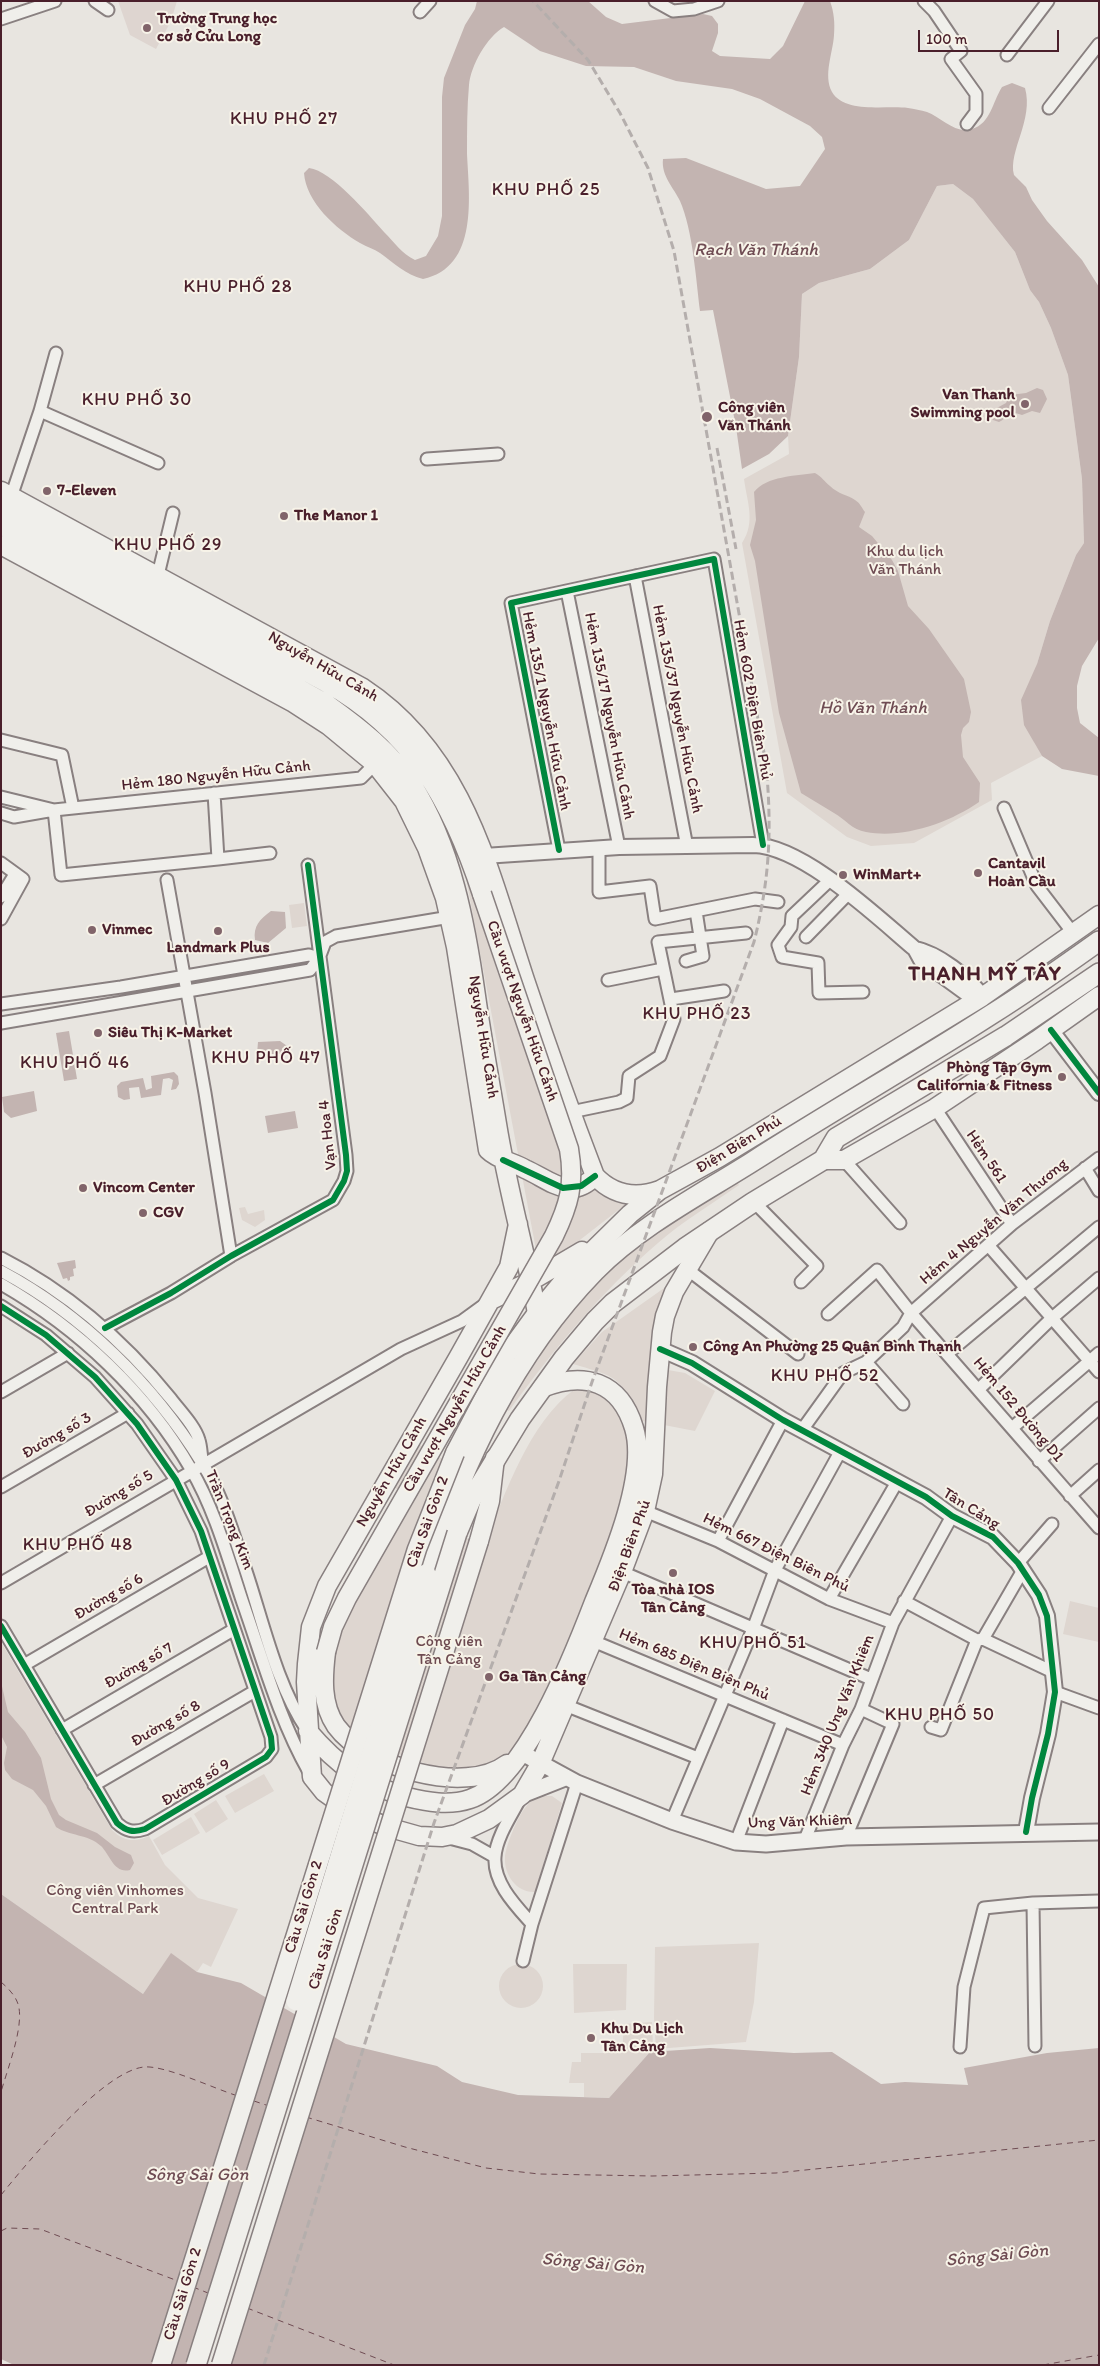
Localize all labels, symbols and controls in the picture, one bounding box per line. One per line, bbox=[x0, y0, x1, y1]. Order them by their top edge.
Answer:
place label: Trường Trung học cơ sở Cửu Long bbox=[157, 9, 277, 47]
scale bar bbox=[920, 20, 1061, 52]
marker: Trường Trung học cơ sở Cửu Long bbox=[141, 22, 153, 34]
text: 100 m bbox=[926, 30, 967, 48]
district label: KHU PHỐ 27 bbox=[229, 108, 339, 130]
district label: KHU PHỐ 25 bbox=[490, 179, 602, 201]
water label: Rạch Văn Thánh bbox=[694, 239, 818, 261]
district label: KHU PHỐ 28 bbox=[182, 276, 294, 298]
place label: Van Thanh Swimming pool bbox=[910, 385, 1015, 423]
district label: KHU PHỐ 30 bbox=[80, 389, 194, 411]
place label: Công viên Văn Thánh bbox=[718, 398, 791, 436]
marker: Van Thanh Swimming pool bbox=[1019, 398, 1031, 410]
marker: Công viên Văn Thánh bbox=[700, 410, 714, 424]
place label: 7-Eleven bbox=[57, 481, 116, 501]
marker: 7-Eleven bbox=[41, 485, 53, 497]
place label: The Manor 1 bbox=[294, 506, 378, 526]
marker: The Manor 1 bbox=[278, 510, 290, 522]
district label: KHU PHỐ 29 bbox=[112, 534, 224, 556]
park label: Khu du lịch Văn Thánh bbox=[867, 542, 943, 580]
street label: Hẻm 135/37 Nguyễn Hữu Cảnh bbox=[647, 603, 707, 815]
street label: Hẻm 135/1 Nguyễn Hữu Cảnh bbox=[517, 610, 575, 812]
street label: Hẻm 135/17 Nguyễn Hữu Cảnh bbox=[580, 611, 638, 821]
street label: Hẻm 602 Điện Biên Phủ bbox=[728, 618, 776, 782]
street label: Nguyễn Hữu Cảnh bbox=[264, 628, 382, 706]
water label: Hồ Văn Thánh bbox=[819, 697, 927, 719]
street label: Hẻm 180 Nguyễn Hữu Cảnh bbox=[121, 757, 311, 795]
place label: Cantavil Hoàn Cầu bbox=[988, 854, 1056, 892]
place label: WinMart+ bbox=[853, 865, 921, 885]
marker: Cantavil Hoàn Cầu bbox=[972, 867, 984, 879]
marker: WinMart+ bbox=[837, 869, 849, 881]
street label: Cầu vượt Nguyễn Hữu Cảnh bbox=[482, 918, 562, 1104]
place label: Vinmec bbox=[102, 920, 153, 940]
marker: Vinmec bbox=[86, 924, 98, 936]
marker: Landmark Plus bbox=[212, 925, 224, 937]
place label: Landmark Plus bbox=[166, 938, 270, 958]
district label: THẠNH MỸ TÂY bbox=[906, 962, 1064, 988]
street label: Nguyễn Hữu Cảnh bbox=[464, 974, 502, 1100]
district label: KHU PHỐ 23 bbox=[641, 1003, 753, 1025]
place label: Siêu Thị K-Market bbox=[108, 1023, 232, 1043]
marker: Siêu Thị K-Market bbox=[92, 1027, 104, 1039]
district label: KHU PHỐ 47 bbox=[210, 1047, 322, 1069]
district label: KHU PHỐ 46 bbox=[19, 1052, 131, 1074]
place label: Phòng Tập Gym California & Fitness bbox=[917, 1058, 1052, 1096]
marker: Phòng Tập Gym California & Fitness bbox=[1056, 1071, 1068, 1083]
street label: Vạn Hoa 4 bbox=[315, 1099, 341, 1171]
street label: Điện Biên Phủ bbox=[693, 1112, 785, 1178]
street label: Hẻm 561 bbox=[961, 1127, 1011, 1187]
street label: Hẻm 4 Nguyễn Văn Thương bbox=[916, 1155, 1072, 1289]
place label: Vincom Center bbox=[93, 1178, 195, 1198]
marker: Vincom Center bbox=[77, 1182, 89, 1194]
place label: CGV bbox=[153, 1203, 184, 1223]
marker: CGV bbox=[137, 1207, 149, 1219]
street label: Cầu vượt Nguyễn Hữu Cảnh bbox=[399, 1322, 511, 1496]
place label: Công An Phường 25 Quận Bình Thạnh bbox=[703, 1337, 962, 1357]
marker: Công An Phường 25 Quận Bình Thạnh bbox=[687, 1341, 699, 1353]
street label: Hẻm 152 Đường D1 bbox=[969, 1354, 1067, 1466]
district label: KHU PHỐ 52 bbox=[769, 1365, 881, 1387]
street label: Đường số 3 bbox=[19, 1408, 95, 1464]
street label: Nguyễn Hữu Cảnh bbox=[353, 1413, 431, 1531]
street label: Đường số 5 bbox=[81, 1466, 157, 1522]
street label: Trần Trọng Kim bbox=[200, 1467, 258, 1573]
street label: Cầu Sài Gòn 2 bbox=[402, 1473, 454, 1571]
street label: Tân Cảng bbox=[939, 1484, 1003, 1534]
street label: Điện Biên Phủ bbox=[604, 1497, 656, 1595]
street label: Hẻm 667 Điện Biên Phủ bbox=[700, 1509, 852, 1597]
district label: KHU PHỐ 48 bbox=[22, 1534, 134, 1556]
marker: Tòa nhà IOS Tân Cảng bbox=[667, 1567, 679, 1579]
street label: Đường số 6 bbox=[71, 1570, 147, 1624]
place label: Tòa nhà IOS Tân Cảng bbox=[631, 1580, 715, 1618]
street label: Hẻm 685 Điện Biên Phủ bbox=[616, 1625, 772, 1705]
park label: Công viên Tân Cảng bbox=[416, 1632, 482, 1670]
district label: KHU PHỐ 51 bbox=[698, 1632, 808, 1654]
street label: Hẻm 340 Ung Văn Khiêm bbox=[797, 1632, 879, 1798]
street label: Đường số 7 bbox=[101, 1639, 177, 1693]
place label: Ga Tân Cảng bbox=[499, 1667, 586, 1687]
marker: Ga Tân Cảng bbox=[483, 1671, 495, 1683]
street label: Đường số 8 bbox=[128, 1696, 204, 1752]
district label: KHU PHỐ 50 bbox=[884, 1704, 996, 1726]
street label: Đường số 9 bbox=[158, 1755, 234, 1811]
street label: Ung Văn Khiêm bbox=[747, 1811, 853, 1833]
street label: Cầu Sài Gòn 2 bbox=[281, 1858, 327, 1956]
park label: Công viên Vinhomes Central Park bbox=[46, 1881, 184, 1919]
street label: Cầu Sài Gòn bbox=[304, 1906, 348, 1992]
place label: Khu Du Lịch Tân Cảng bbox=[601, 2019, 683, 2057]
marker: Khu Du Lịch Tân Cảng bbox=[585, 2032, 597, 2044]
water label: Sông Sài Gòn bbox=[146, 2164, 248, 2186]
water label: Sông Sài Gòn bbox=[945, 2240, 1049, 2272]
street label: Cầu Sài Gòn 2 bbox=[160, 2245, 206, 2343]
water label: Sông Sài Gòn bbox=[541, 2249, 645, 2279]

